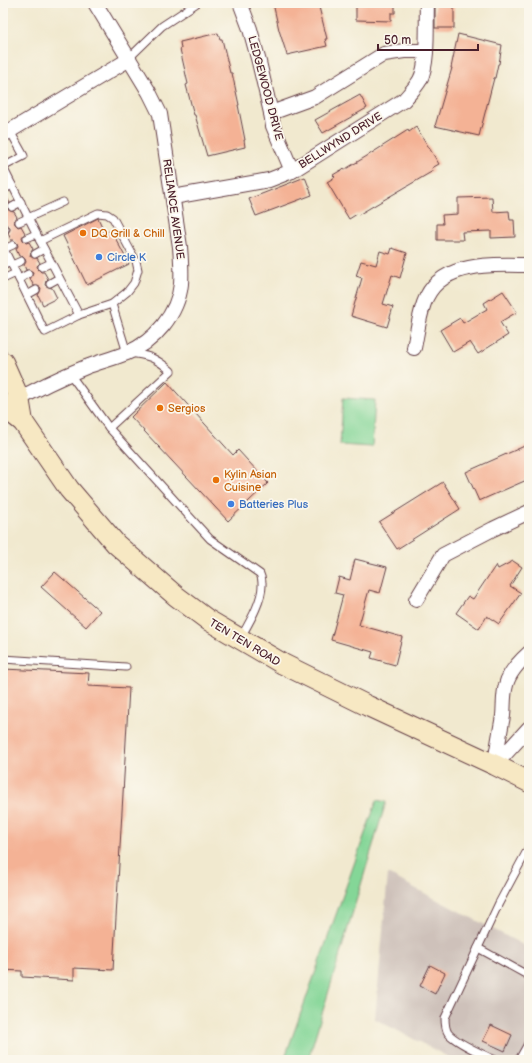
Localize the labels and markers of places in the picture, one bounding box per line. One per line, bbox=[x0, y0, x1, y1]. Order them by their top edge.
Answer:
place label: DQ Grill & Chill bbox=[91, 227, 165, 240]
marker: DQ Grill & Chill bbox=[78, 228, 88, 238]
place label: Circle K bbox=[107, 251, 147, 264]
marker: Circle K bbox=[94, 252, 104, 262]
place label: Sergios bbox=[168, 402, 206, 415]
marker: Sergios bbox=[155, 403, 165, 413]
place label: Kylin Asian Cuisine bbox=[224, 468, 277, 494]
marker: Kylin Asian Cuisine bbox=[211, 475, 221, 485]
place label: Batteries Plus bbox=[239, 498, 309, 511]
marker: Batteries Plus bbox=[226, 499, 236, 509]

